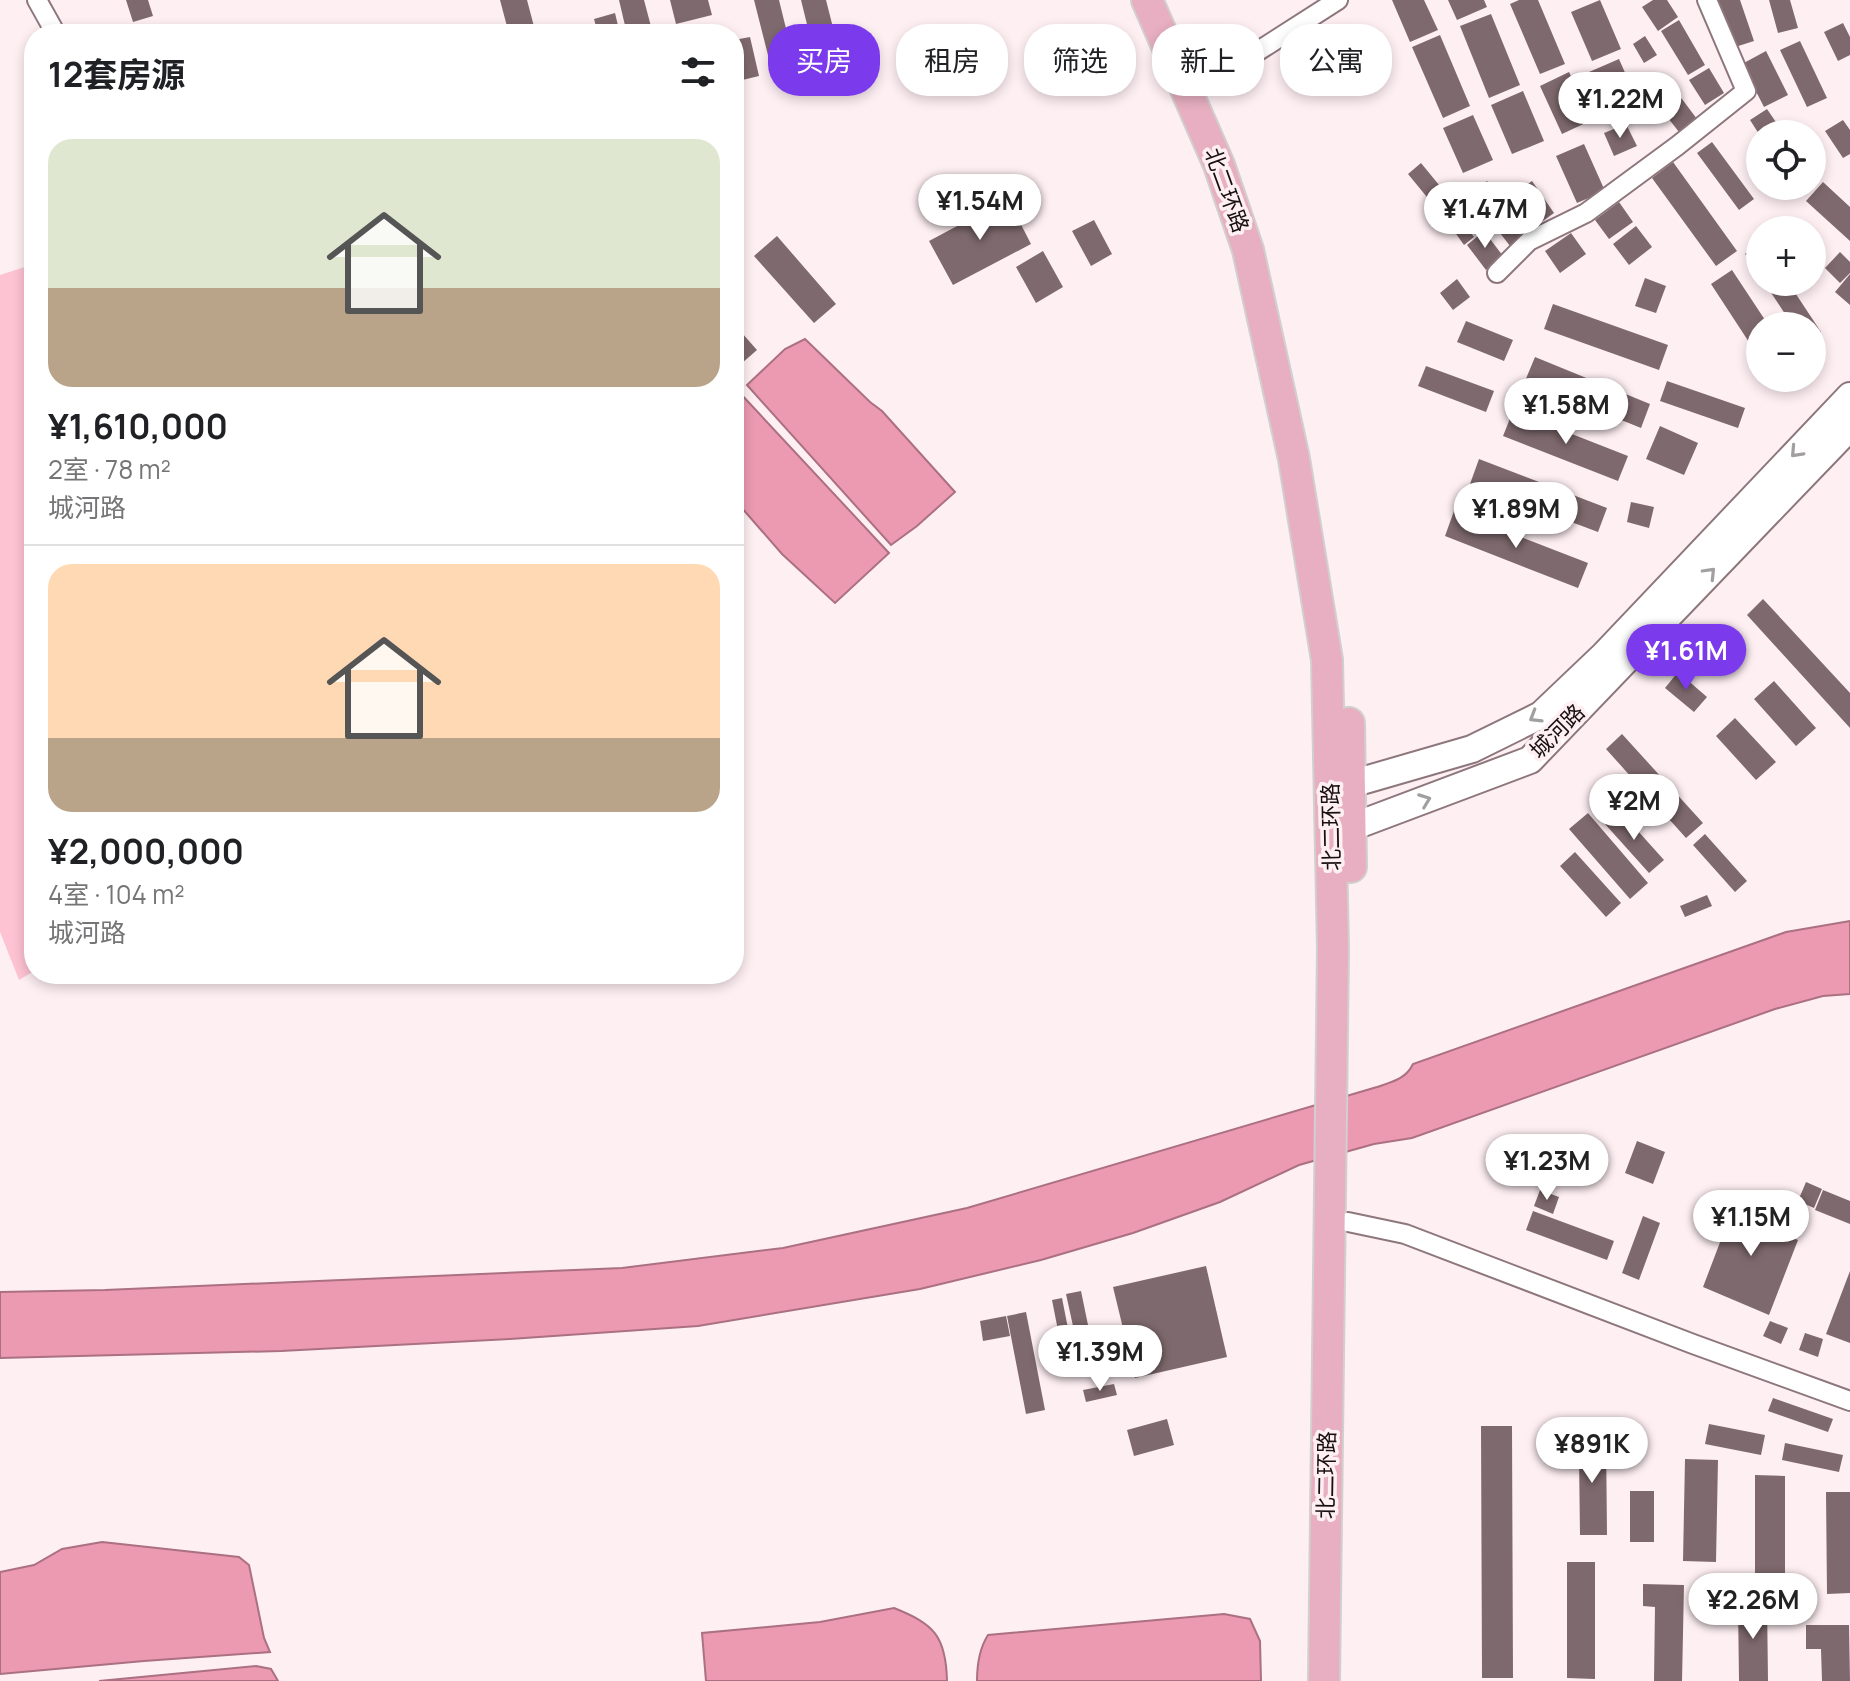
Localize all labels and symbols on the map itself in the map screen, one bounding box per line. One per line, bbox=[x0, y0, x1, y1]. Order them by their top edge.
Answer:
pin: ¥1.22M bbox=[1555, 72, 1685, 140]
street label: 北二环路 bbox=[1198, 144, 1256, 236]
pin: ¥1.54M bbox=[915, 174, 1045, 242]
pin: ¥1.47M bbox=[1420, 182, 1550, 250]
pin: ¥1.58M bbox=[1501, 378, 1631, 446]
one-way arrow bbox=[1790, 443, 1805, 457]
pin: ¥1.89M bbox=[1451, 482, 1581, 550]
one-way arrow bbox=[1700, 568, 1715, 582]
pin: ¥1.61M bbox=[1621, 624, 1751, 692]
street label: 城河路 bbox=[1523, 697, 1591, 765]
one-way arrow bbox=[1529, 707, 1544, 723]
pin: ¥2M bbox=[1595, 774, 1673, 842]
street label: 北二环路 bbox=[1315, 783, 1347, 871]
one-way arrow bbox=[1417, 793, 1431, 810]
pin: ¥1.23M bbox=[1482, 1134, 1612, 1202]
pin: ¥1.15M bbox=[1686, 1190, 1816, 1258]
pin: ¥1.39M bbox=[1035, 1325, 1165, 1393]
pin: ¥891K bbox=[1536, 1417, 1648, 1485]
street label: 北二环路 bbox=[1310, 1431, 1342, 1519]
pin: ¥2.26M bbox=[1688, 1573, 1818, 1641]

